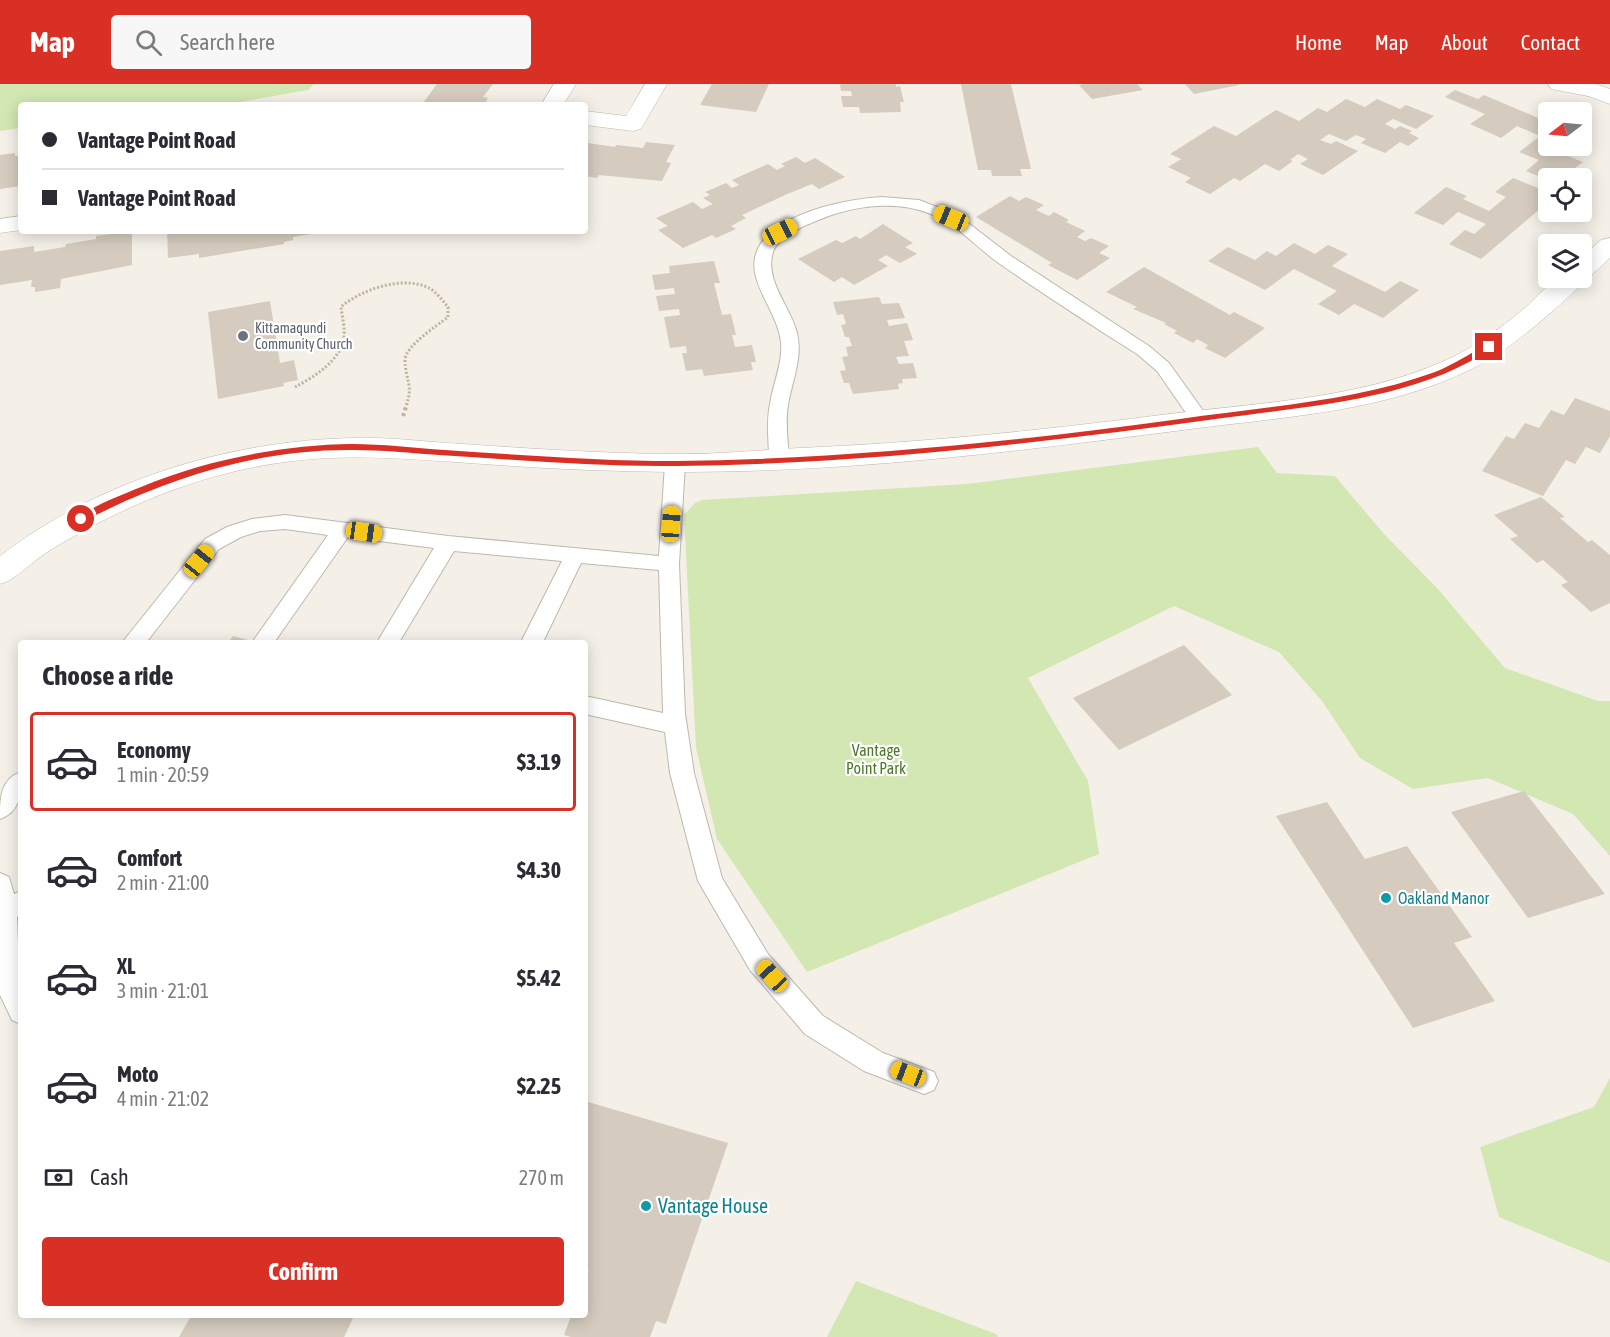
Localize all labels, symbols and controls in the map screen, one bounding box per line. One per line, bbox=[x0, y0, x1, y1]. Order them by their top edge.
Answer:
search box bbox=[111, 15, 531, 69]
text: Map bbox=[30, 26, 75, 58]
icon: search bbox=[132, 26, 165, 59]
text: Search here bbox=[180, 29, 275, 55]
text: Home bbox=[1295, 30, 1342, 54]
text: Map bbox=[1375, 30, 1409, 54]
text: About bbox=[1442, 30, 1488, 54]
text: Contact bbox=[1521, 30, 1580, 54]
north arrow bbox=[1538, 102, 1592, 156]
map controls bbox=[1538, 102, 1592, 288]
text: Vantage Point Road bbox=[78, 127, 236, 153]
button: locate bbox=[1538, 168, 1592, 222]
text: Vantage Point Road bbox=[78, 185, 236, 211]
car bbox=[931, 203, 971, 233]
car bbox=[760, 216, 800, 248]
button: layers bbox=[1538, 234, 1592, 288]
place label: Kittamaqundi Community Church bbox=[255, 320, 352, 352]
marker: Kittamaqundi Community Church bbox=[236, 329, 250, 343]
route end bbox=[1475, 333, 1502, 360]
route start bbox=[67, 505, 94, 532]
car bbox=[661, 505, 681, 543]
car bbox=[345, 521, 383, 543]
car bbox=[181, 541, 217, 581]
text: Choose a ride bbox=[42, 660, 174, 691]
icon: car bbox=[45, 735, 99, 789]
text: Economy bbox=[117, 737, 191, 763]
park label: Vantage Point Park bbox=[846, 741, 906, 777]
text: $3.19 bbox=[517, 749, 561, 775]
text: 1 min · 20:59 bbox=[117, 763, 209, 786]
icon: car bbox=[45, 843, 99, 897]
text: Comfort bbox=[117, 845, 182, 871]
text: $4.30 bbox=[517, 857, 561, 883]
text: 2 min · 21:00 bbox=[117, 871, 209, 894]
place label: Oakland Manor bbox=[1398, 889, 1489, 907]
marker: Oakland Manor bbox=[1379, 891, 1393, 905]
icon: car bbox=[45, 951, 99, 1005]
text: XL bbox=[117, 953, 135, 979]
car bbox=[753, 957, 791, 995]
text: $5.42 bbox=[517, 965, 561, 991]
text: 3 min · 21:01 bbox=[117, 979, 209, 1002]
icon: car bbox=[45, 1059, 99, 1113]
car bbox=[888, 1059, 928, 1089]
text: Moto bbox=[117, 1061, 159, 1087]
text: $2.25 bbox=[517, 1073, 561, 1099]
text: 4 min · 21:02 bbox=[117, 1087, 209, 1110]
icon: cash bbox=[42, 1161, 75, 1194]
text: Cash bbox=[90, 1164, 129, 1190]
text: 270 m bbox=[519, 1166, 564, 1189]
place label: Vantage House bbox=[658, 1194, 768, 1217]
marker: Vantage House bbox=[639, 1199, 653, 1213]
button: Confirm bbox=[42, 1237, 564, 1306]

